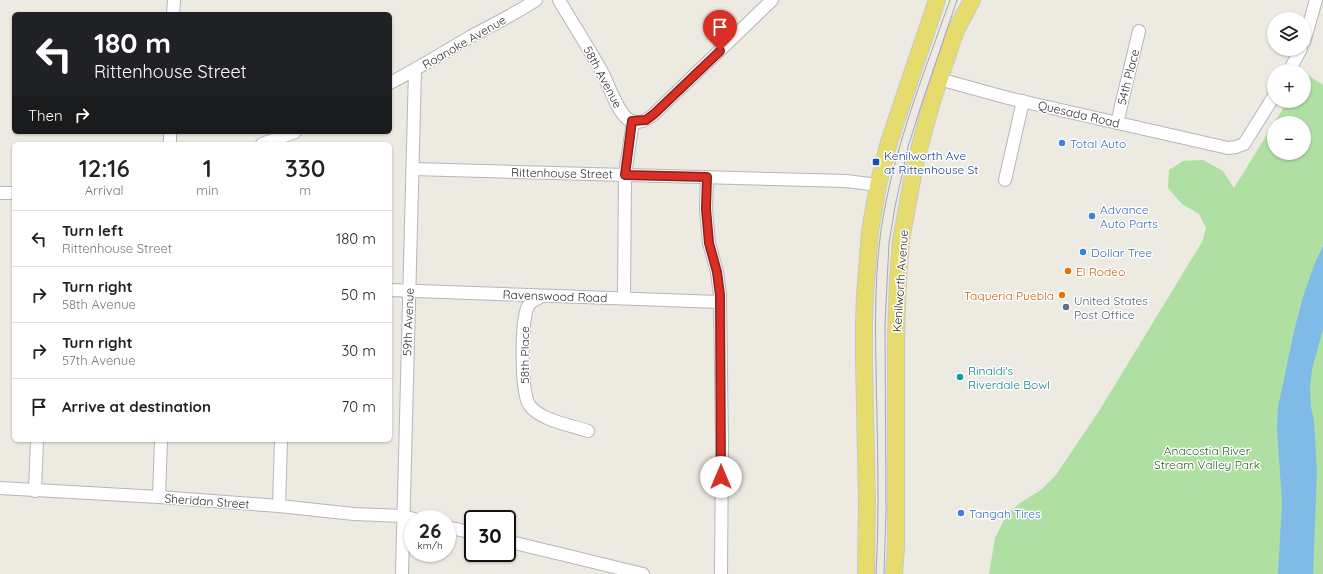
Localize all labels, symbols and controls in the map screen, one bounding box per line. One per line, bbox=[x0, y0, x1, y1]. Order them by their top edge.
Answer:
pin bbox=[703, 10, 737, 51]
street label: Roanoke Avenue bbox=[420, 12, 509, 72]
map controls bbox=[1267, 12, 1311, 160]
button: layers bbox=[1267, 12, 1311, 56]
icon: arrive bbox=[709, 16, 731, 38]
text: 180 m bbox=[94, 25, 171, 60]
icon: left bbox=[28, 28, 80, 80]
street label: 58th Avenue bbox=[580, 43, 626, 111]
street label: 54th Place bbox=[1114, 47, 1142, 107]
text: Rittenhouse Street bbox=[94, 60, 247, 83]
button: + bbox=[1267, 64, 1311, 108]
street label: Quesada Road bbox=[1037, 97, 1121, 131]
icon: right bbox=[71, 104, 93, 126]
text: Then bbox=[28, 106, 63, 125]
button: − bbox=[1267, 116, 1311, 160]
place label: Total Auto bbox=[1070, 136, 1126, 151]
marker: Total Auto bbox=[1057, 138, 1067, 148]
place label: Kenilworth Ave at Rittenhouse St bbox=[884, 148, 978, 177]
text: 12:16 bbox=[79, 153, 130, 183]
text: 1 bbox=[203, 153, 212, 183]
text: 330 bbox=[285, 153, 325, 183]
marker: Kenilworth Ave at Rittenhouse St bbox=[871, 157, 881, 167]
street label: Rittenhouse Street bbox=[511, 165, 613, 181]
text: Arrival bbox=[85, 182, 124, 198]
text: min bbox=[196, 182, 218, 198]
text: m bbox=[299, 182, 311, 198]
place label: Advance Auto Parts bbox=[1100, 202, 1158, 231]
marker: Advance Auto Parts bbox=[1087, 211, 1097, 221]
text: Turn left bbox=[62, 221, 124, 240]
icon: left bbox=[28, 228, 50, 250]
text: 180 m bbox=[336, 229, 376, 248]
street label: Kenilworth Avenue bbox=[889, 229, 911, 333]
text: Rittenhouse Street bbox=[62, 240, 172, 256]
place label: Dollar Tree bbox=[1091, 245, 1152, 260]
marker: Dollar Tree bbox=[1078, 247, 1088, 257]
place label: El Rodeo bbox=[1076, 264, 1125, 279]
marker: El Rodeo bbox=[1063, 266, 1073, 276]
text: Turn right bbox=[62, 277, 133, 296]
icon: right bbox=[28, 284, 50, 306]
text: 50 m bbox=[341, 285, 376, 304]
street label: 59th Avenue bbox=[399, 287, 417, 356]
street label: Ravenswood Road bbox=[502, 287, 608, 305]
place label: Taqueria Puebla bbox=[964, 288, 1054, 303]
marker: Taqueria Puebla bbox=[1057, 290, 1067, 300]
place label: United States Post Office bbox=[1074, 293, 1148, 322]
text: 58th Avenue bbox=[62, 296, 136, 312]
marker: United States Post Office bbox=[1061, 302, 1071, 312]
street label: 58th Place bbox=[517, 326, 532, 384]
text: Turn right bbox=[62, 333, 133, 352]
icon: right bbox=[28, 340, 50, 362]
text: 30 m bbox=[341, 341, 376, 360]
text: 57th Avenue bbox=[62, 352, 136, 368]
place label: Rinaldi's Riverdale Bowl bbox=[968, 363, 1050, 392]
marker: Rinaldi's Riverdale Bowl bbox=[955, 372, 965, 382]
icon: arrive bbox=[28, 396, 50, 418]
text: Arrive at destination bbox=[62, 397, 211, 416]
text: 70 m bbox=[342, 397, 376, 416]
park label: Anacostia River Stream Valley Park bbox=[1154, 443, 1260, 472]
position arrow bbox=[700, 456, 742, 498]
street label: Sheridan Street bbox=[164, 491, 250, 511]
place label: Tangah Tires bbox=[969, 506, 1041, 521]
marker: Tangah Tires bbox=[956, 508, 966, 518]
speed limit sign: 30 bbox=[464, 510, 516, 562]
text: 26 bbox=[419, 518, 441, 543]
text: km/h bbox=[417, 539, 443, 552]

